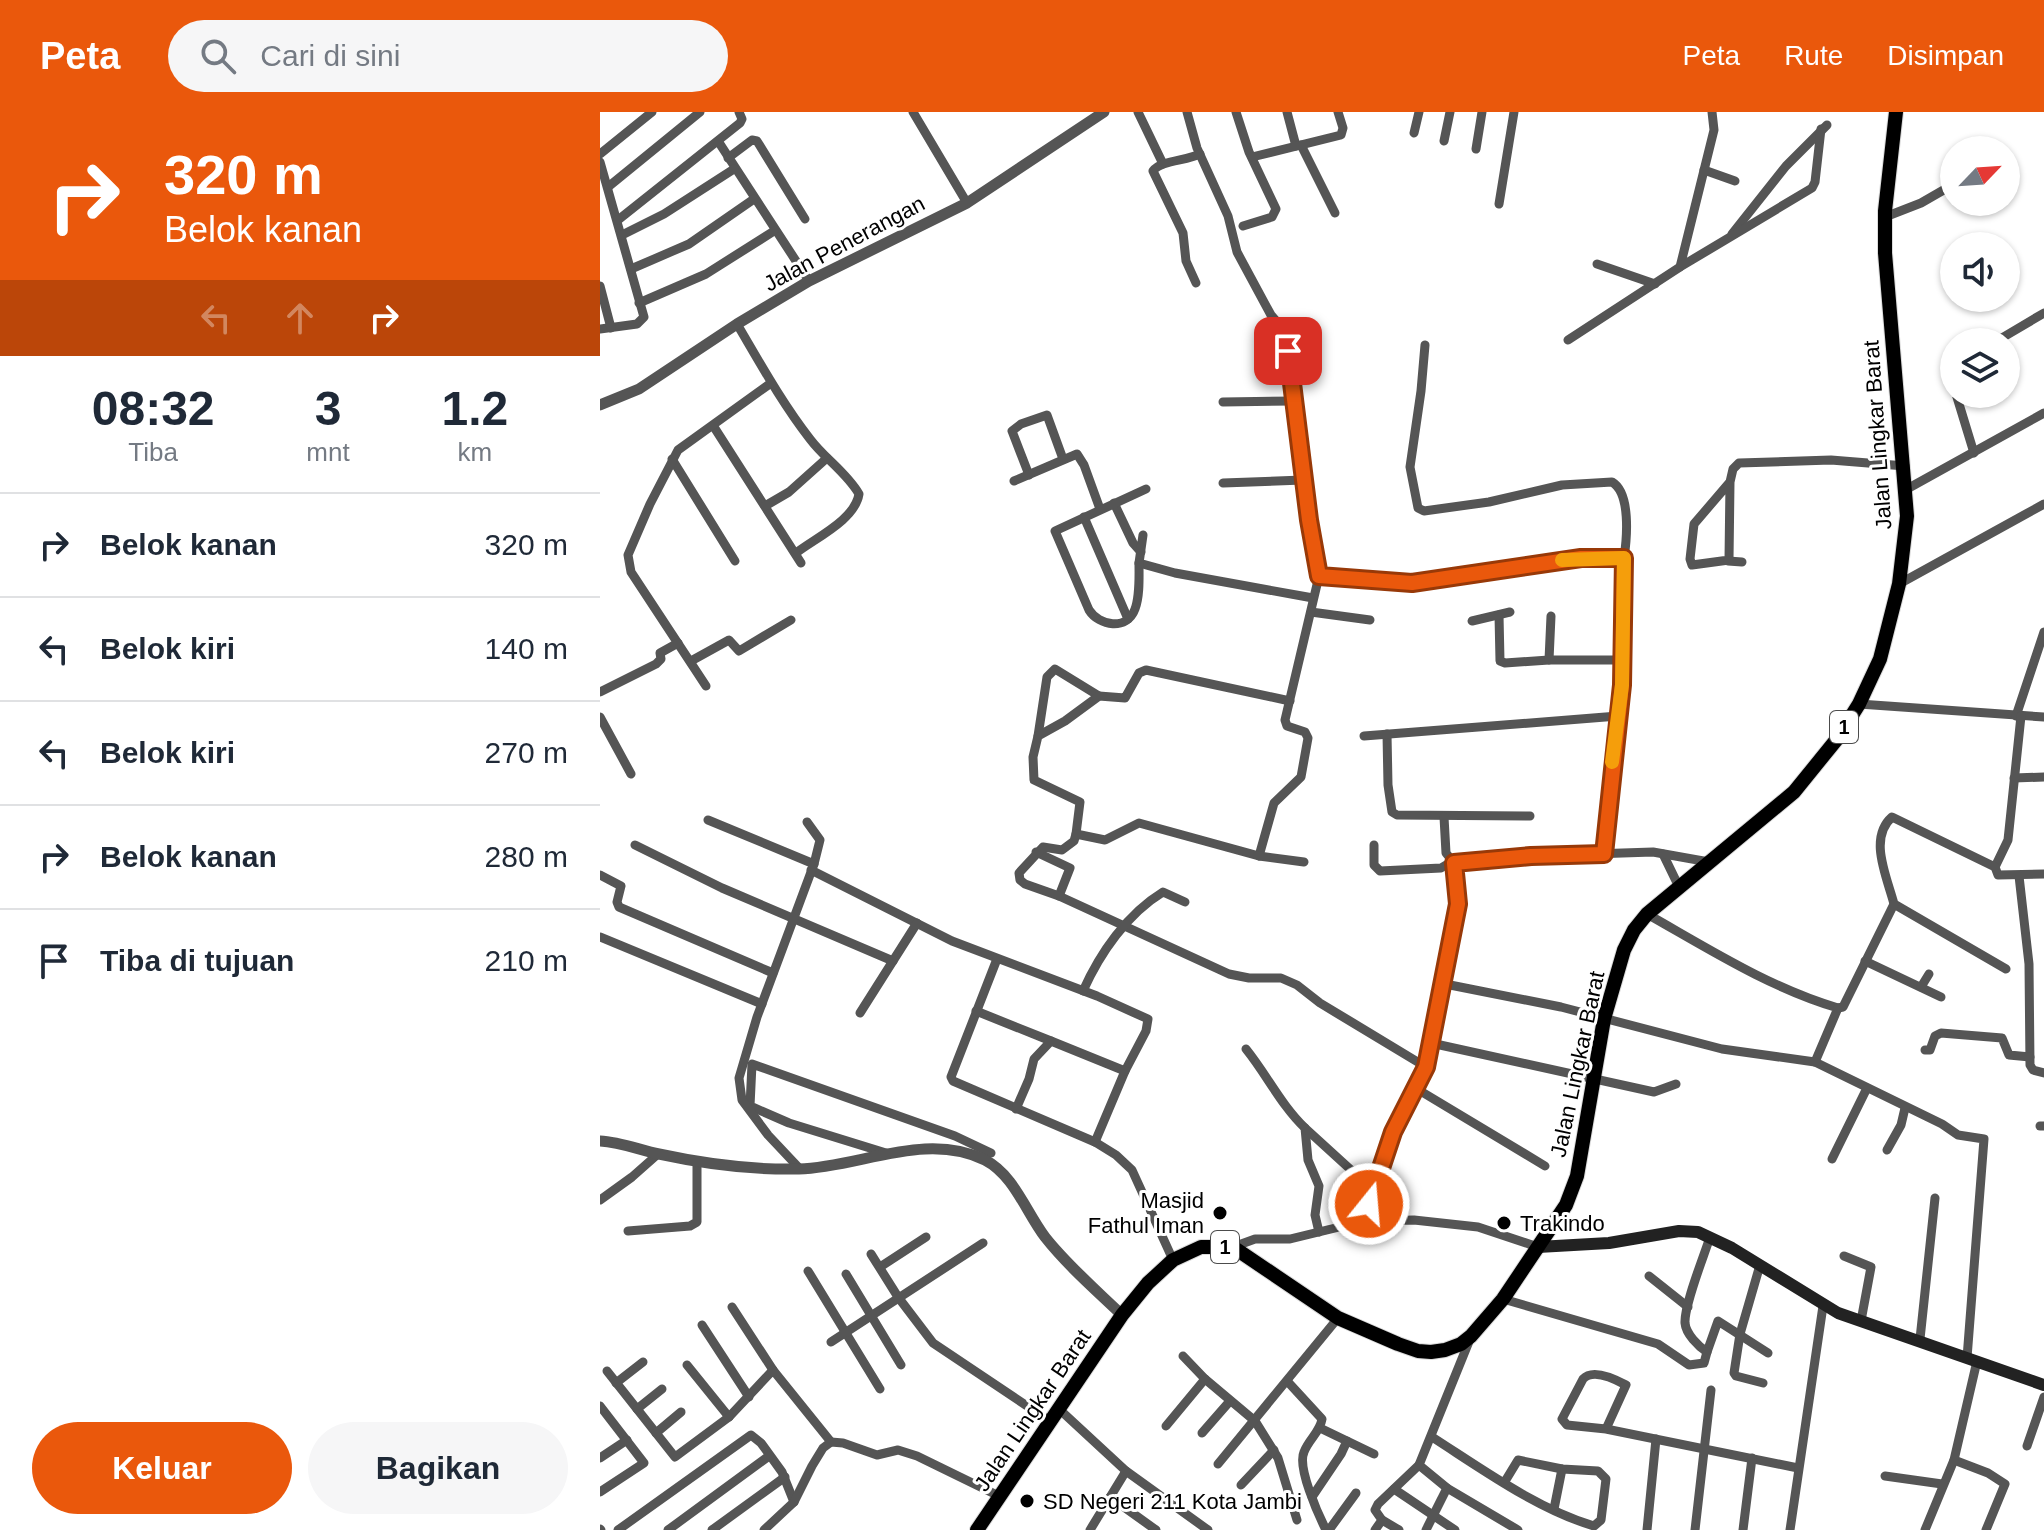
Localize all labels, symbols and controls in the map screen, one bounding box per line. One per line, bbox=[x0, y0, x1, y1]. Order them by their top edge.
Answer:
search box bbox=[168, 20, 728, 92]
icon: search bbox=[196, 34, 240, 78]
text: Peta bbox=[40, 35, 120, 77]
text: Cari di sini bbox=[260, 39, 400, 72]
text: Peta bbox=[1683, 40, 1740, 71]
text: Rute bbox=[1784, 40, 1843, 71]
text: Disimpan bbox=[1887, 40, 2004, 71]
north arrow bbox=[1940, 136, 2020, 216]
map controls bbox=[1940, 136, 2020, 408]
text: 320 m bbox=[164, 143, 323, 206]
icon: right bbox=[32, 144, 136, 248]
street label: Jalan Penerangan bbox=[760, 190, 929, 296]
text: Belok kanan bbox=[164, 209, 362, 250]
button: sound bbox=[1940, 232, 2020, 312]
icon: left bbox=[194, 296, 238, 340]
icon: ahead bbox=[278, 296, 322, 340]
icon: right bbox=[362, 296, 406, 340]
pin bbox=[1254, 317, 1322, 385]
button: layers bbox=[1940, 328, 2020, 408]
icon: arrive bbox=[1266, 329, 1310, 373]
street label: Jalan Lingkar Barat bbox=[1858, 340, 1897, 530]
text: 08:32 bbox=[92, 382, 215, 435]
text: 3 bbox=[315, 382, 341, 435]
text: 1.2 bbox=[441, 382, 508, 435]
text: Tiba bbox=[128, 437, 178, 467]
text: mnt bbox=[306, 437, 350, 467]
text: km bbox=[457, 437, 492, 467]
icon: right bbox=[32, 523, 76, 567]
text: Belok kanan bbox=[100, 528, 277, 561]
text: 320 m bbox=[485, 528, 568, 561]
icon: left bbox=[32, 627, 76, 671]
text: Belok kiri bbox=[100, 632, 235, 665]
text: 140 m bbox=[485, 632, 568, 665]
road number: 1 bbox=[1830, 711, 1858, 743]
icon: left bbox=[32, 731, 76, 775]
text: Belok kiri bbox=[100, 736, 235, 769]
text: 270 m bbox=[485, 736, 568, 769]
icon: right bbox=[32, 835, 76, 879]
text: Belok kanan bbox=[100, 840, 277, 873]
text: 280 m bbox=[485, 840, 568, 873]
icon: arrive bbox=[32, 939, 76, 983]
text: Tiba di tujuan bbox=[100, 944, 294, 977]
text: 210 m bbox=[485, 944, 568, 977]
street label: Jalan Lingkar Barat bbox=[1546, 969, 1609, 1159]
position arrow bbox=[1327, 1162, 1411, 1246]
place label: Masjid Fathul Iman bbox=[1088, 1188, 1204, 1238]
marker: Masjid Fathul Iman bbox=[1211, 1204, 1229, 1222]
place label: Trakindo bbox=[1520, 1211, 1605, 1236]
marker: Trakindo bbox=[1495, 1214, 1513, 1232]
road number: 1 bbox=[1211, 1231, 1239, 1263]
street label: Jalan Lingkar Barat bbox=[969, 1325, 1096, 1496]
button: Keluar bbox=[32, 1422, 292, 1514]
button: Bagikan bbox=[308, 1422, 568, 1514]
place label: SD Negeri 211 Kota Jambi bbox=[1043, 1489, 1302, 1514]
marker: SD Negeri 211 Kota Jambi bbox=[1018, 1492, 1036, 1510]

